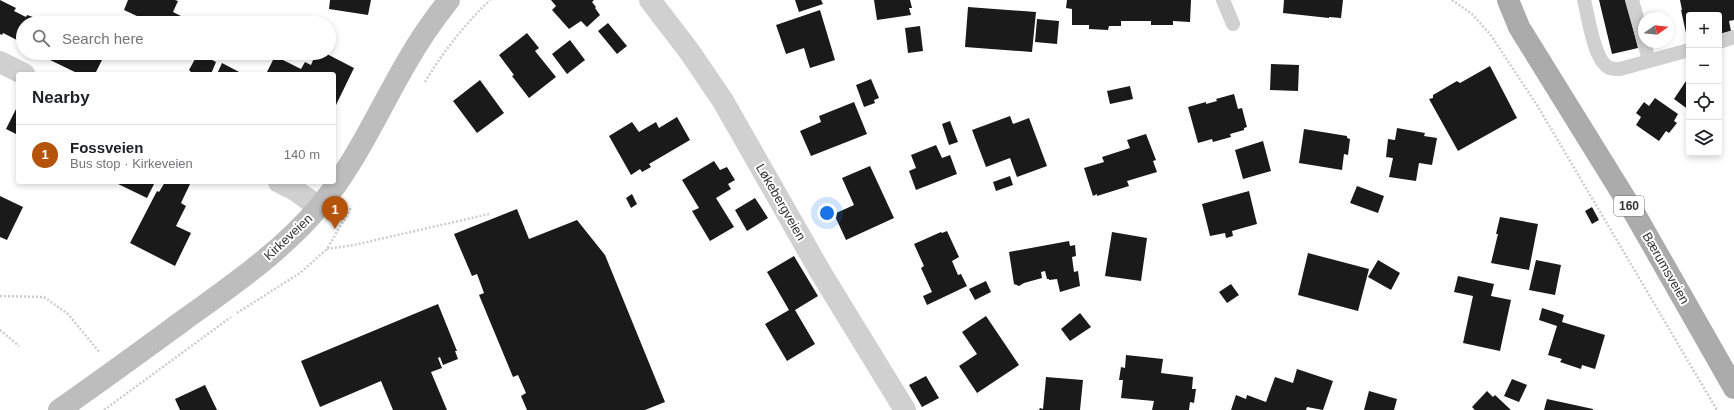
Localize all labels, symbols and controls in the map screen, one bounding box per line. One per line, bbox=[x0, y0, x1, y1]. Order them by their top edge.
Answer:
north arrow bbox=[1638, 12, 1674, 48]
map controls bbox=[1686, 12, 1722, 156]
button: + bbox=[1686, 12, 1722, 48]
search box bbox=[16, 16, 336, 60]
icon: search bbox=[30, 27, 52, 49]
text: Search here bbox=[62, 30, 144, 47]
button: − bbox=[1686, 48, 1722, 84]
button: locate bbox=[1686, 84, 1722, 120]
text: Nearby bbox=[32, 88, 90, 107]
button: layers bbox=[1686, 120, 1722, 156]
text: Fossveien bbox=[70, 139, 143, 156]
text: 1 bbox=[41, 147, 49, 162]
text: 140 m bbox=[284, 147, 320, 162]
text: Bus stop · Kirkeveien bbox=[70, 156, 193, 171]
street label: Løkebergveien bbox=[753, 161, 809, 243]
pin: 1 bbox=[322, 196, 348, 229]
road number: 160 bbox=[1614, 196, 1644, 216]
your location bbox=[817, 203, 837, 223]
street label: Kirkeveien bbox=[261, 211, 315, 263]
street label: Bærumsveien bbox=[1639, 230, 1693, 306]

